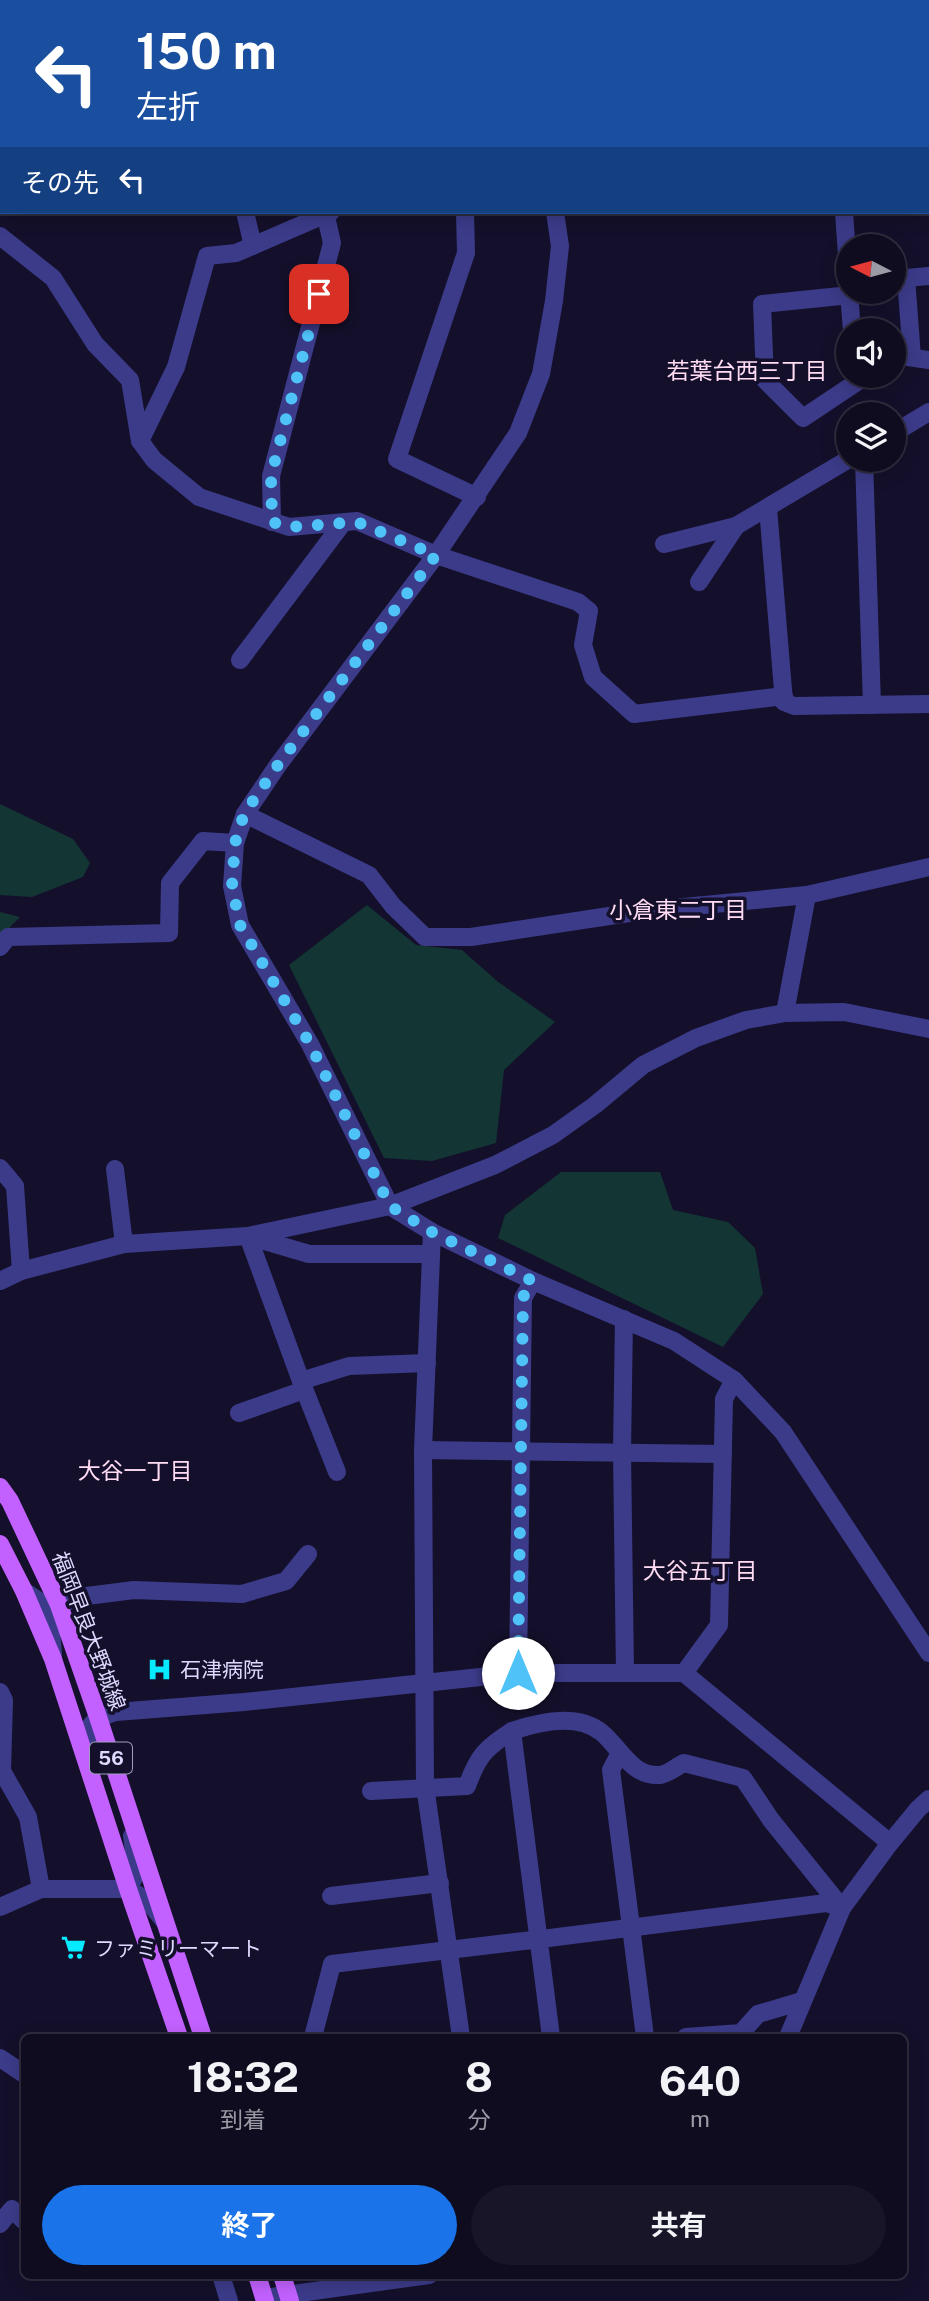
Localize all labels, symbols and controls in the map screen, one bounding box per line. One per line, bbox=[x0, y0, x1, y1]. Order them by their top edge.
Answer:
text: 150 m bbox=[136, 22, 277, 80]
icon: left bbox=[21, 28, 112, 119]
text: 左折 bbox=[136, 88, 200, 125]
icon: left bbox=[113, 161, 151, 199]
text: その先 bbox=[21, 167, 99, 198]
north arrow bbox=[836, 234, 906, 304]
map controls bbox=[836, 234, 906, 472]
pin bbox=[289, 264, 349, 324]
icon: arrive bbox=[300, 275, 338, 313]
button: sound bbox=[836, 318, 906, 388]
district label: 若葉台西三丁目 bbox=[667, 357, 828, 384]
button: layers bbox=[836, 402, 906, 472]
district label: 小倉東二丁目 bbox=[609, 896, 747, 923]
district label: 大谷一丁目 bbox=[78, 1457, 193, 1484]
street label: 福岡早良大野城線 bbox=[47, 1548, 131, 1714]
district label: 大谷五丁目 bbox=[643, 1557, 758, 1584]
position arrow bbox=[481, 1636, 555, 1710]
hospital icon: 石津病院 bbox=[146, 1655, 174, 1683]
place label: 石津病院 bbox=[180, 1657, 264, 1682]
road number: 56 bbox=[90, 1742, 132, 1774]
supermarket icon: ファミリーマート bbox=[60, 1934, 88, 1962]
place label: ファミリーマート bbox=[94, 1936, 262, 1961]
text: 18:32 bbox=[187, 2052, 299, 2101]
text: 8 bbox=[465, 2052, 493, 2101]
text: 640 bbox=[659, 2056, 741, 2105]
text: m bbox=[690, 2105, 710, 2132]
text: 到着 bbox=[220, 2106, 266, 2133]
text: 分 bbox=[467, 2106, 490, 2133]
button: 終了 bbox=[42, 2185, 457, 2265]
button: 共有 bbox=[471, 2185, 886, 2265]

